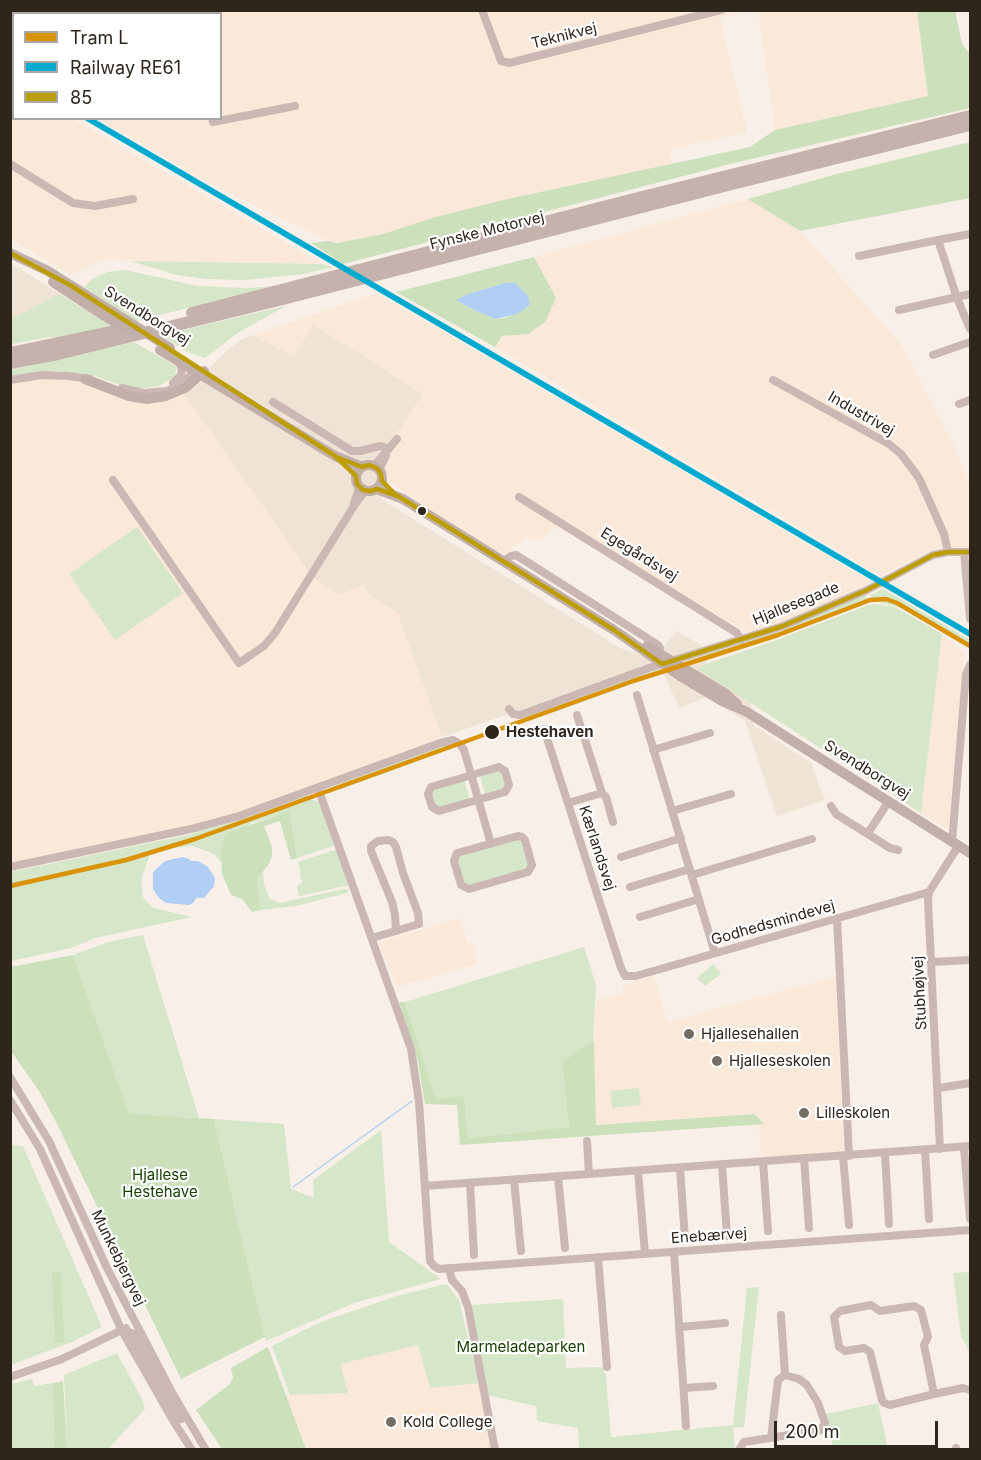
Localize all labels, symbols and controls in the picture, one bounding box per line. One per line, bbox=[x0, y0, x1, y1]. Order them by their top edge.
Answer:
legend bbox=[12, 12, 222, 120]
street label: Teknikvej bbox=[529, 19, 599, 53]
text: Tram L bbox=[70, 27, 129, 48]
text: Railway RE61 bbox=[70, 57, 181, 78]
text: 85 bbox=[70, 87, 92, 108]
street label: Fynske Motorvej bbox=[428, 208, 546, 254]
street label: Svendborgvej bbox=[101, 282, 193, 350]
street label: Industrivej bbox=[825, 388, 897, 440]
unlabelled marker bbox=[416, 505, 428, 517]
street label: Egegårdsvej bbox=[597, 524, 681, 586]
street label: Hjallesegade bbox=[750, 579, 842, 629]
marker: Hestehaven bbox=[483, 723, 501, 741]
place label: Hestehaven bbox=[506, 723, 594, 741]
street label: Svendborgvej bbox=[821, 736, 913, 804]
street label: Kærlandsvej bbox=[575, 803, 619, 893]
street label: Godhedsmindevej bbox=[709, 897, 837, 949]
street label: Stubhøjvej bbox=[909, 955, 931, 1031]
place label: Hjallesehallen bbox=[701, 1025, 799, 1043]
marker: Hjallesehallen bbox=[682, 1027, 696, 1041]
place label: Hjalleseskolen bbox=[729, 1052, 831, 1070]
marker: Hjalleseskolen bbox=[710, 1054, 724, 1068]
place label: Lilleskolen bbox=[816, 1104, 890, 1122]
marker: Lilleskolen bbox=[797, 1106, 811, 1120]
park label: Hjallese Hestehave bbox=[122, 1166, 198, 1201]
street label: Munkebjergvej bbox=[87, 1207, 149, 1309]
street label: Enebærvej bbox=[670, 1224, 748, 1248]
park label: Marmeladeparken bbox=[457, 1338, 585, 1356]
scale bar bbox=[777, 1409, 940, 1447]
place label: Kold College bbox=[403, 1413, 492, 1431]
marker: Kold College bbox=[384, 1415, 398, 1429]
text: 200 m bbox=[785, 1421, 840, 1442]

